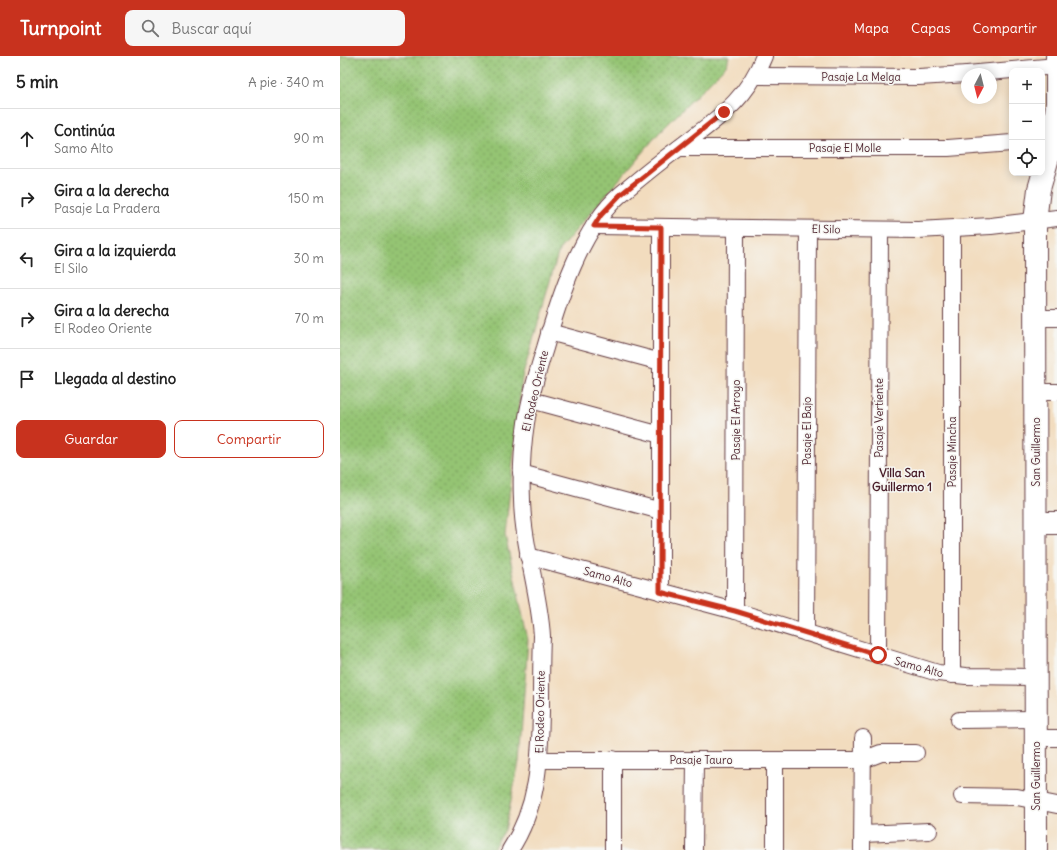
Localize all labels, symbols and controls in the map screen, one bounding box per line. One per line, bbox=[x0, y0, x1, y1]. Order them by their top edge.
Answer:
search box bbox=[125, 10, 405, 46]
text: Turnpoint bbox=[20, 16, 101, 40]
icon: search bbox=[139, 17, 161, 39]
text: Buscar aquí bbox=[171, 19, 252, 38]
text: Mapa bbox=[854, 19, 889, 37]
text: Capas bbox=[911, 19, 951, 37]
text: Compartir bbox=[973, 19, 1037, 37]
north arrow bbox=[961, 68, 997, 104]
map controls bbox=[1009, 68, 1045, 176]
button: + bbox=[1009, 68, 1045, 104]
street label: Pasaje La Melga bbox=[821, 70, 901, 84]
text: 5 min bbox=[16, 71, 58, 93]
text: A pie · 340 m bbox=[248, 74, 324, 91]
route end bbox=[715, 103, 733, 121]
button: − bbox=[1009, 104, 1045, 140]
text: Continúa bbox=[54, 121, 115, 140]
icon: ahead bbox=[16, 128, 38, 150]
text: 90 m bbox=[293, 130, 324, 147]
text: Samo Alto bbox=[54, 140, 113, 157]
button: locate bbox=[1009, 140, 1045, 176]
street label: Pasaje El Molle bbox=[809, 141, 881, 155]
text: Gira a la derecha bbox=[54, 181, 169, 200]
icon: right bbox=[16, 188, 38, 210]
text: 150 m bbox=[288, 190, 324, 207]
text: Pasaje La Pradera bbox=[54, 200, 160, 217]
street label: El Silo bbox=[811, 222, 841, 236]
text: Gira a la izquierda bbox=[54, 241, 176, 260]
icon: left bbox=[16, 248, 38, 270]
text: 30 m bbox=[294, 250, 324, 267]
text: El Silo bbox=[54, 260, 88, 277]
text: Gira a la derecha bbox=[54, 301, 169, 320]
icon: right bbox=[16, 308, 38, 330]
text: 70 m bbox=[295, 310, 324, 327]
text: El Rodeo Oriente bbox=[54, 320, 152, 337]
street label: El Rodeo Oriente bbox=[519, 349, 551, 433]
icon: arrive bbox=[16, 368, 38, 390]
text: Llegada al destino bbox=[54, 369, 176, 388]
street label: Pasaje Vertiente bbox=[872, 378, 886, 458]
street label: Pasaje El Arroyo bbox=[729, 379, 743, 461]
street label: Pasaje El Bajo bbox=[800, 397, 814, 465]
street label: Pasaje Mincha bbox=[945, 417, 959, 487]
street label: San Guillermo bbox=[1029, 417, 1043, 487]
button: Guardar bbox=[16, 420, 166, 458]
button: Compartir bbox=[174, 420, 324, 458]
district label: Villa San Guillermo 1 bbox=[872, 465, 932, 494]
street label: Samo Alto bbox=[582, 564, 634, 590]
route start bbox=[869, 646, 887, 664]
street label: Samo Alto bbox=[893, 654, 945, 680]
street label: El Rodeo Oriente bbox=[532, 670, 548, 754]
street label: San Guillermo bbox=[1029, 741, 1043, 811]
street label: Pasaje Tauro bbox=[669, 753, 733, 767]

